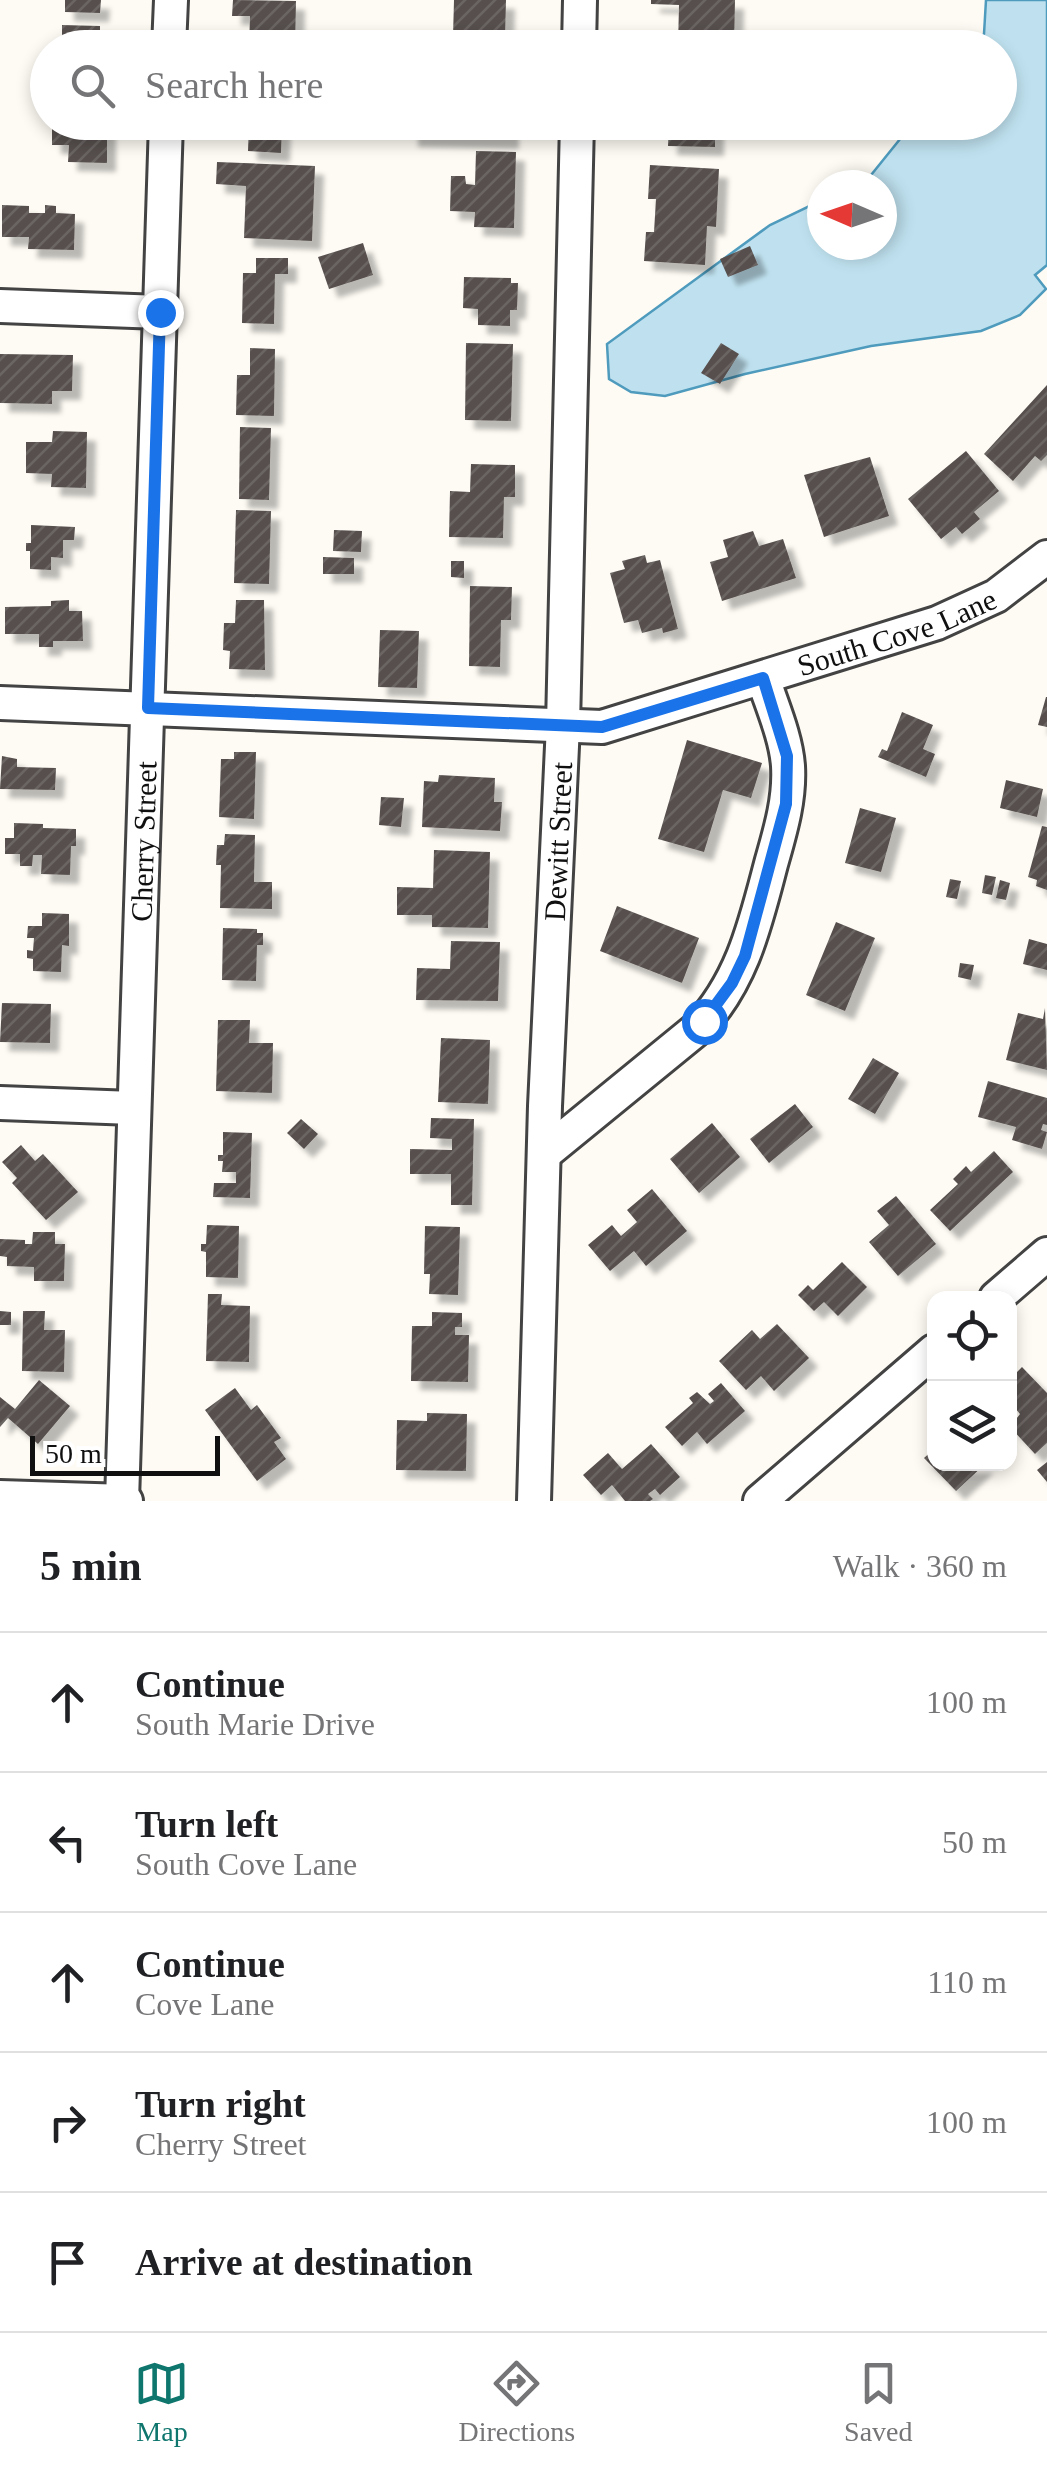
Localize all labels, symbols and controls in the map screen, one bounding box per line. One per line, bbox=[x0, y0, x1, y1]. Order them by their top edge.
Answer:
search box bbox=[30, 30, 1017, 140]
icon: search bbox=[65, 58, 120, 113]
text: Search here bbox=[145, 64, 323, 106]
north arrow bbox=[807, 170, 897, 260]
route end bbox=[138, 290, 184, 336]
street label: South Cove Lane bbox=[793, 582, 1001, 682]
street label: Cherry Street bbox=[124, 760, 162, 922]
street label: Dewitt Street bbox=[537, 760, 578, 922]
route start bbox=[682, 999, 728, 1045]
map controls bbox=[927, 1291, 1017, 1471]
button: locate bbox=[927, 1291, 1017, 1381]
button: layers bbox=[927, 1381, 1017, 1471]
scale bar bbox=[30, 1431, 220, 1476]
text: 50 m bbox=[45, 1438, 102, 1469]
text: 5 min bbox=[40, 1543, 142, 1589]
text: Walk · 360 m bbox=[833, 1548, 1007, 1584]
text: Continue bbox=[135, 1663, 285, 1705]
icon: ahead bbox=[40, 1675, 95, 1730]
text: 100 m bbox=[926, 1684, 1007, 1720]
text: South Marie Drive bbox=[135, 1706, 375, 1742]
text: Turn left bbox=[135, 1803, 278, 1845]
icon: left bbox=[40, 1815, 95, 1870]
text: 50 m bbox=[942, 1824, 1007, 1860]
text: South Cove Lane bbox=[135, 1846, 357, 1882]
text: Continue bbox=[135, 1943, 285, 1985]
icon: ahead bbox=[40, 1955, 95, 2010]
text: 110 m bbox=[927, 1964, 1007, 2000]
text: Cove Lane bbox=[135, 1986, 275, 2022]
text: Turn right bbox=[135, 2083, 306, 2125]
icon: right bbox=[40, 2095, 95, 2150]
text: 100 m bbox=[926, 2104, 1007, 2140]
text: Cherry Street bbox=[135, 2126, 307, 2162]
icon: arrive bbox=[40, 2235, 95, 2290]
text: Arrive at destination bbox=[135, 2241, 473, 2283]
tab: Map bbox=[134, 2356, 189, 2448]
tab: Directions bbox=[458, 2356, 575, 2448]
tab: Saved bbox=[844, 2356, 913, 2448]

